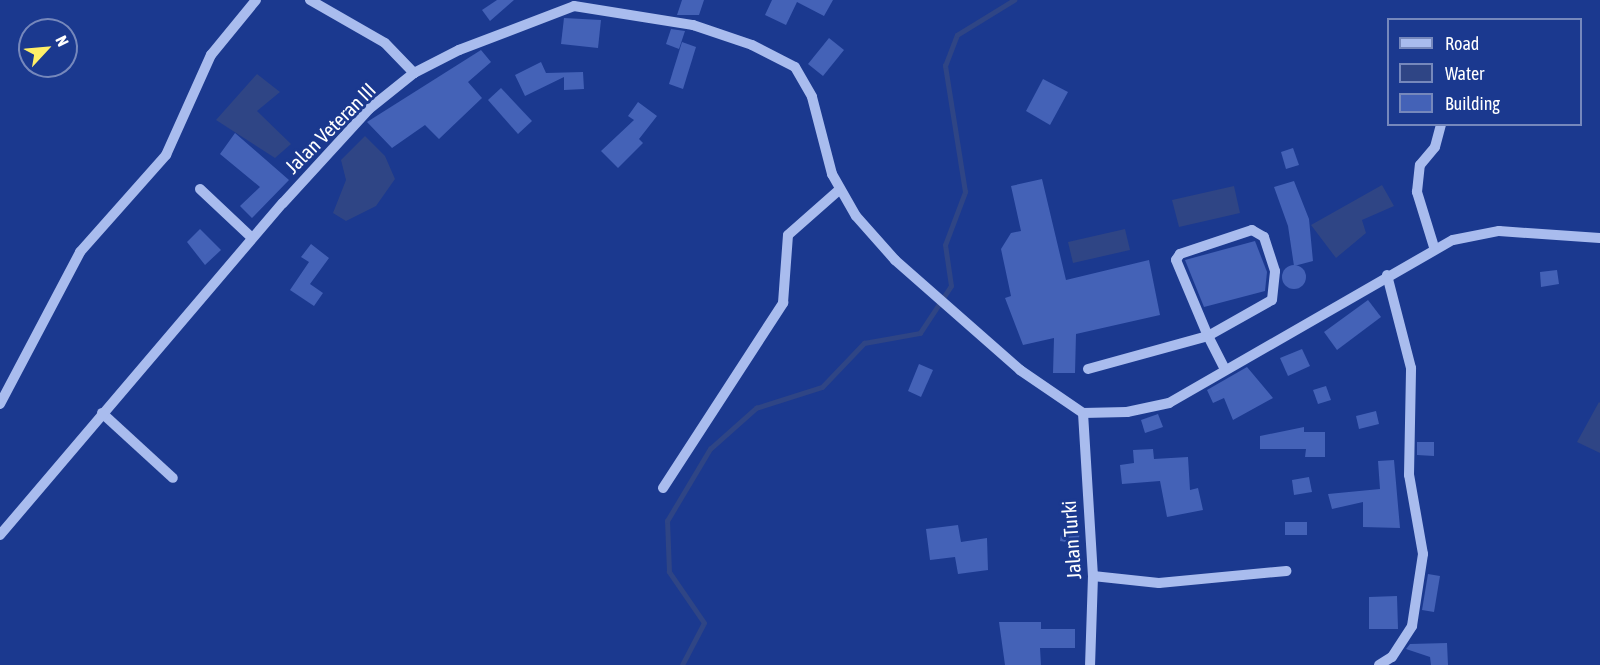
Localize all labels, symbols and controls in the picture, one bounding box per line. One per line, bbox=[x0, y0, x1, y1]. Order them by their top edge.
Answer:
north arrow bbox=[18, 18, 78, 78]
legend bbox=[1387, 18, 1582, 126]
text: N bbox=[52, 33, 73, 49]
text: Road bbox=[1445, 33, 1479, 54]
text: Water bbox=[1445, 63, 1484, 84]
street label: Jalan Veteran III bbox=[280, 78, 380, 178]
text: Building bbox=[1445, 93, 1500, 114]
street label: Jalan Turki bbox=[1056, 500, 1086, 580]

